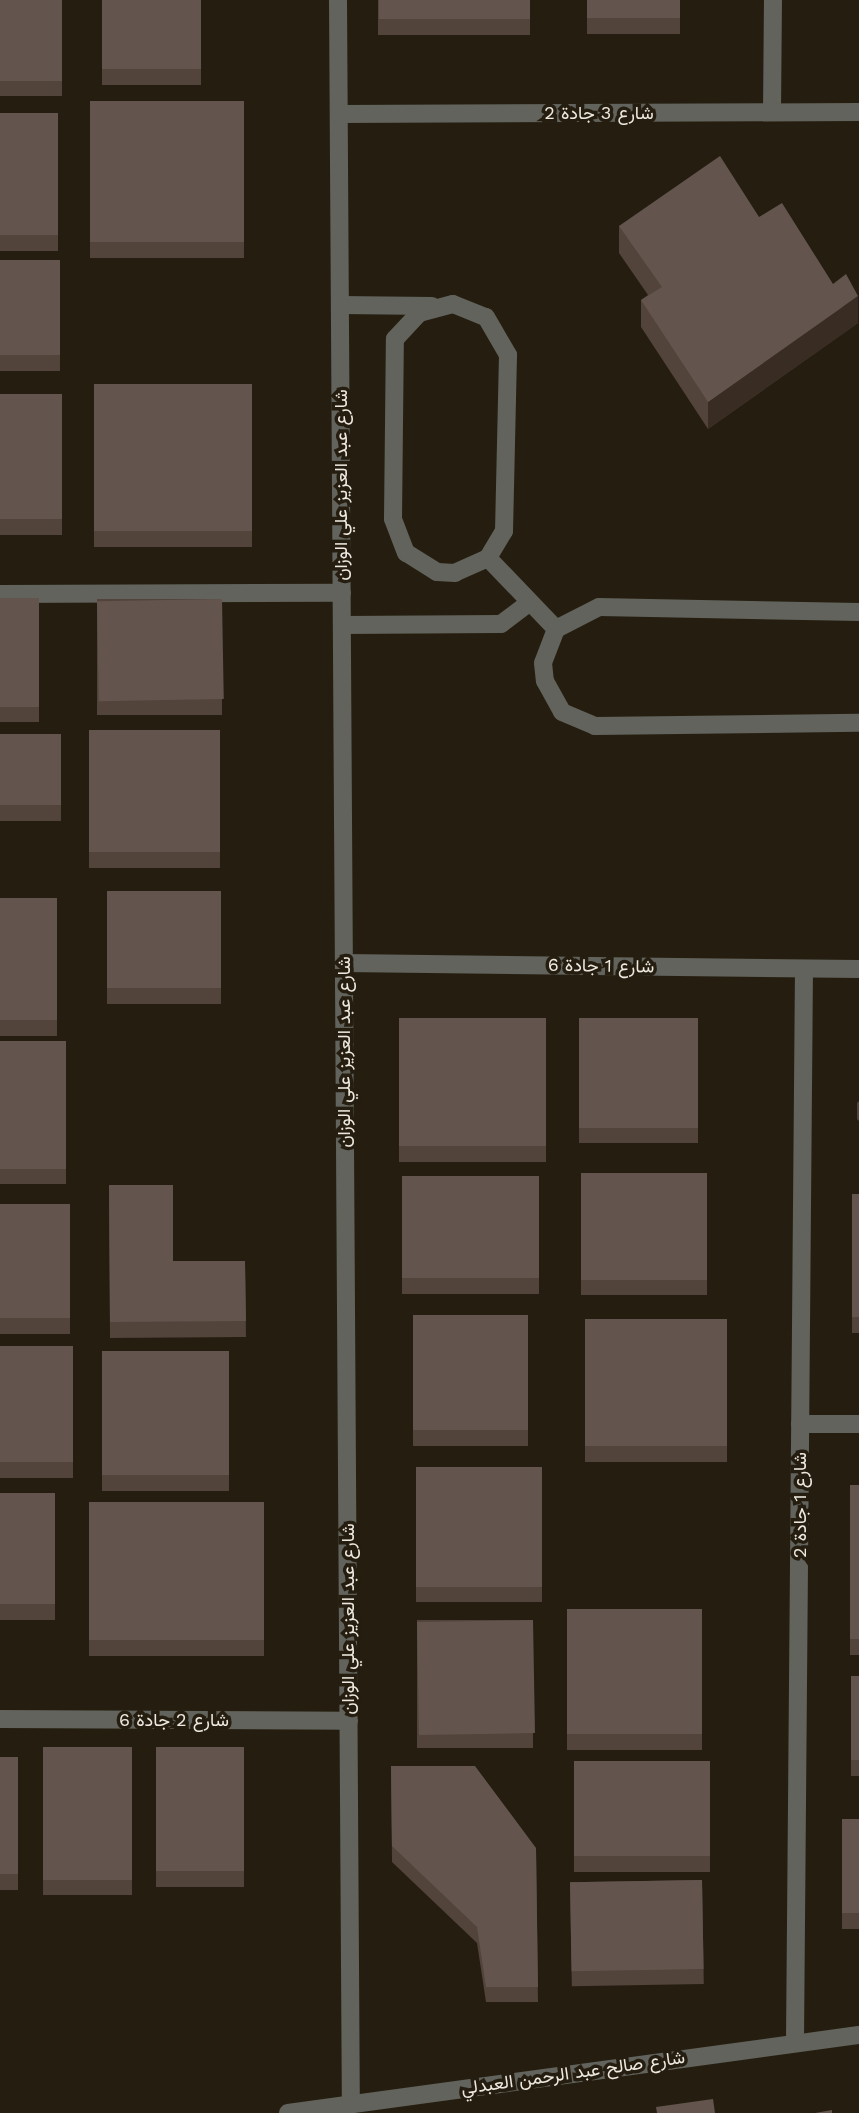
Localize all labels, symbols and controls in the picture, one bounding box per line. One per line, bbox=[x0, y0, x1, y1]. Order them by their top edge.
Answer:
street label: شارع 3 جادة 2 bbox=[544, 102, 654, 124]
street label: شارع عبد العزيز علي الوزان bbox=[330, 389, 352, 581]
street label: شارع 1 جادة 6 bbox=[548, 954, 654, 978]
street label: شارع عبد العزيز علي الوزان bbox=[333, 956, 355, 1148]
street label: شارع 1 جادة 2 bbox=[789, 1452, 811, 1558]
street label: شارع عبد العزيز علي الوزان bbox=[337, 1523, 359, 1715]
street label: شارع 2 جادة 6 bbox=[119, 1709, 229, 1731]
street label: شارع صالح عبد الرحمن العبدلي bbox=[460, 2047, 686, 2099]

